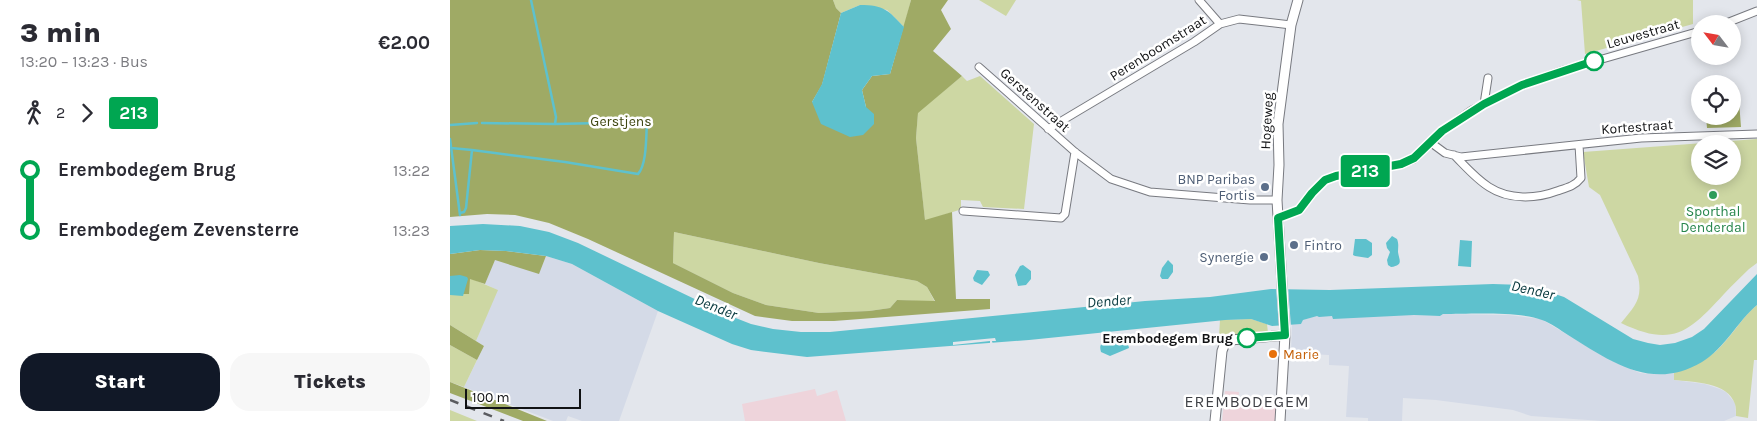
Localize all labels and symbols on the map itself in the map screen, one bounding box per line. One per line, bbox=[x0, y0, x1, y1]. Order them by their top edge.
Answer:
street label: Perenboomstraat bbox=[1107, 11, 1209, 85]
north arrow bbox=[1691, 15, 1741, 65]
street label: Leuvestraat bbox=[1605, 16, 1681, 52]
unlabelled marker bbox=[1584, 51, 1604, 71]
street label: Gerstenstraat bbox=[997, 64, 1073, 136]
street label: Hogeweg bbox=[1257, 92, 1277, 150]
park label: Gerstjens bbox=[590, 113, 652, 130]
street label: Kortestraat bbox=[1600, 116, 1674, 138]
line badge: 213 bbox=[1336, 155, 1394, 187]
place label: BNP Paribas Fortis bbox=[1178, 171, 1255, 204]
marker: BNP Paribas Fortis bbox=[1259, 181, 1271, 193]
marker: Sporthal Denderdal bbox=[1707, 189, 1719, 201]
place label: Sporthal Denderdal bbox=[1680, 203, 1746, 236]
place label: Fintro bbox=[1304, 237, 1342, 254]
marker: Fintro bbox=[1288, 239, 1300, 251]
place label: Synergie bbox=[1199, 249, 1254, 266]
marker: Synergie bbox=[1258, 251, 1270, 263]
water label: Dender bbox=[1509, 276, 1557, 304]
water label: Dender bbox=[692, 290, 741, 324]
water label: Dender bbox=[1086, 290, 1132, 312]
marker: Erembodegem Brug bbox=[1237, 328, 1257, 348]
place label: Erembodegem Brug bbox=[1102, 330, 1233, 347]
place label: Marie bbox=[1283, 346, 1319, 363]
marker: Marie bbox=[1267, 348, 1279, 360]
scale bar bbox=[465, 386, 581, 409]
district label: EREMBODEGEM bbox=[1184, 392, 1310, 411]

